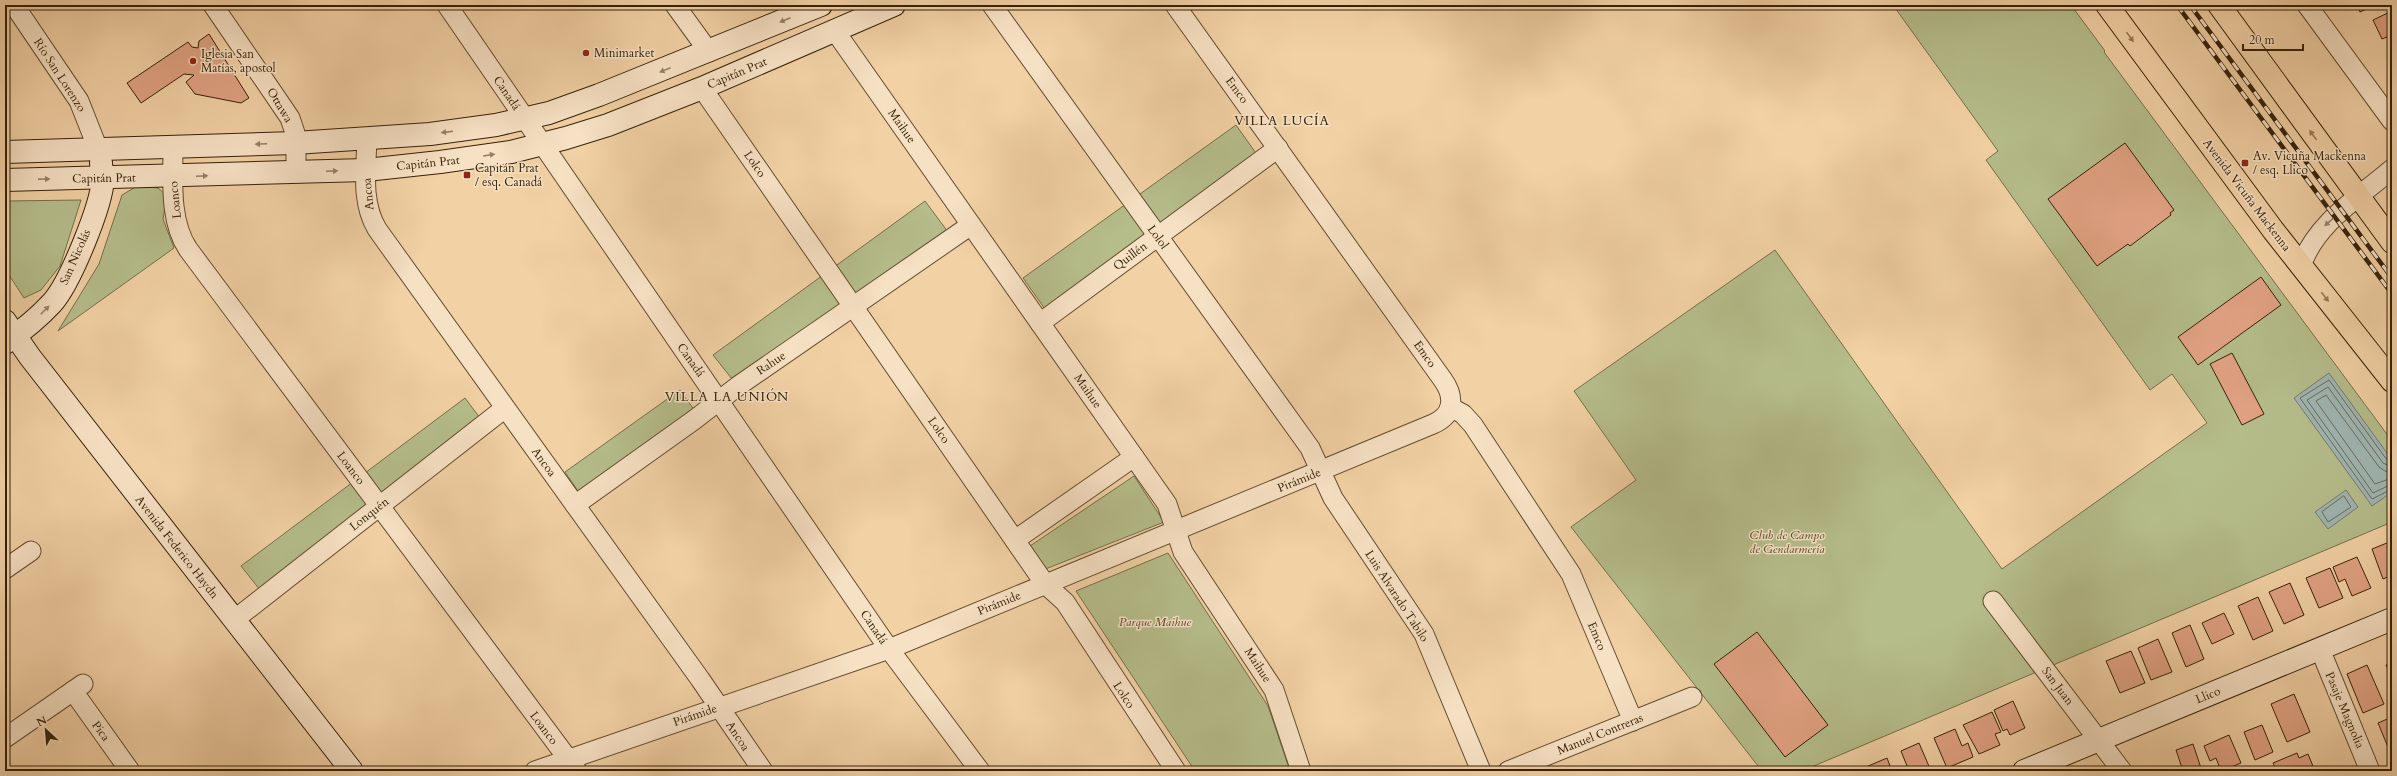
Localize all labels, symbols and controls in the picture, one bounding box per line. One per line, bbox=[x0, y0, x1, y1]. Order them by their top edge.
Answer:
one-way arrow bbox=[780, 17, 791, 23]
scale bar bbox=[2243, 26, 2303, 52]
one-way arrow bbox=[2126, 31, 2134, 42]
text: 20 m bbox=[2249, 32, 2276, 48]
street label: Río San Lorenzo bbox=[30, 35, 90, 115]
place label: Minimarket bbox=[594, 45, 654, 61]
place label: Iglesia San Matías, apostol bbox=[201, 46, 276, 76]
marker: Minimarket bbox=[581, 48, 591, 58]
street label: Capitán Prat bbox=[705, 53, 770, 93]
marker: Iglesia San Matías, apostol bbox=[188, 56, 198, 66]
one-way arrow bbox=[659, 68, 671, 74]
street label: Canadá bbox=[490, 73, 525, 114]
street label: Emco bbox=[1222, 73, 1252, 107]
street label: Ottawa bbox=[263, 85, 297, 126]
street label: Maihue bbox=[884, 106, 920, 146]
district label: VILLA LUCÍA bbox=[1234, 112, 1330, 130]
one-way arrow bbox=[441, 129, 453, 135]
one-way arrow bbox=[2309, 130, 2317, 141]
street label: Avenida Vicuña Mackenna bbox=[2199, 135, 2295, 255]
one-way arrow bbox=[254, 141, 267, 147]
street label: Lolco bbox=[740, 148, 770, 181]
place label: Av. Vicuña Mackenna / esq. Llico bbox=[2253, 148, 2367, 178]
street label: Capitán Prat bbox=[396, 152, 461, 174]
one-way arrow bbox=[483, 152, 495, 158]
marker: Av. Vicuña Mackenna / esq. Llico bbox=[2240, 158, 2250, 168]
place label: Capitán Prat / esq. Canadá bbox=[475, 160, 543, 190]
one-way arrow bbox=[326, 168, 339, 174]
street label: Capitán Prat bbox=[72, 169, 136, 187]
marker: Capitán Prat / esq. Canadá bbox=[462, 170, 472, 180]
one-way arrow bbox=[196, 173, 209, 179]
one-way arrow bbox=[38, 176, 51, 182]
street label: Ancoa bbox=[359, 176, 377, 211]
street label: Loanco bbox=[165, 180, 185, 220]
one-way arrow bbox=[2324, 218, 2334, 227]
street label: Lolol bbox=[1144, 222, 1172, 252]
street label: San Nicolás bbox=[56, 227, 94, 287]
street label: Quillén bbox=[1110, 238, 1150, 274]
one-way arrow bbox=[2321, 291, 2330, 302]
one-way arrow bbox=[40, 305, 50, 315]
street label: Emco bbox=[1410, 337, 1440, 371]
street label: Canadá bbox=[674, 340, 709, 381]
street label: Rahue bbox=[753, 347, 789, 379]
street label: Maihue bbox=[1070, 371, 1106, 411]
district label: VILLA LA UNIÓN bbox=[665, 388, 789, 406]
street label: Lolco bbox=[924, 414, 954, 447]
street label: Ancoa bbox=[528, 444, 560, 481]
street label: Loanco bbox=[333, 448, 369, 488]
street label: Pirámide bbox=[1275, 464, 1323, 496]
street label: Avenida Federico Haydn bbox=[132, 492, 222, 602]
street label: Lonquén bbox=[346, 493, 392, 534]
park label: Club de Campo de Gendarmería bbox=[1749, 527, 1825, 557]
street label: Luis Alvarado Tabilo bbox=[1361, 547, 1433, 645]
street label: Pirámide bbox=[975, 587, 1023, 619]
street label: Canadá bbox=[857, 607, 892, 648]
park label: Parque Maihue bbox=[1119, 614, 1191, 630]
street label: Emco bbox=[1584, 619, 1610, 653]
street label: Maihue bbox=[1241, 645, 1275, 685]
street label: San Juan bbox=[2038, 664, 2078, 708]
street label: Pasaje Magnolia bbox=[2322, 669, 2369, 751]
street label: Lolco bbox=[1109, 679, 1139, 712]
street label: Llico bbox=[2193, 683, 2223, 707]
street label: Pirámide bbox=[671, 700, 719, 730]
street label: Loanco bbox=[526, 708, 562, 748]
street label: Manuel Contreras bbox=[1555, 709, 1645, 759]
north arrow bbox=[26, 710, 66, 750]
text: N bbox=[34, 712, 50, 730]
street label: Pica bbox=[88, 718, 114, 745]
street label: Ancoa bbox=[722, 718, 754, 755]

